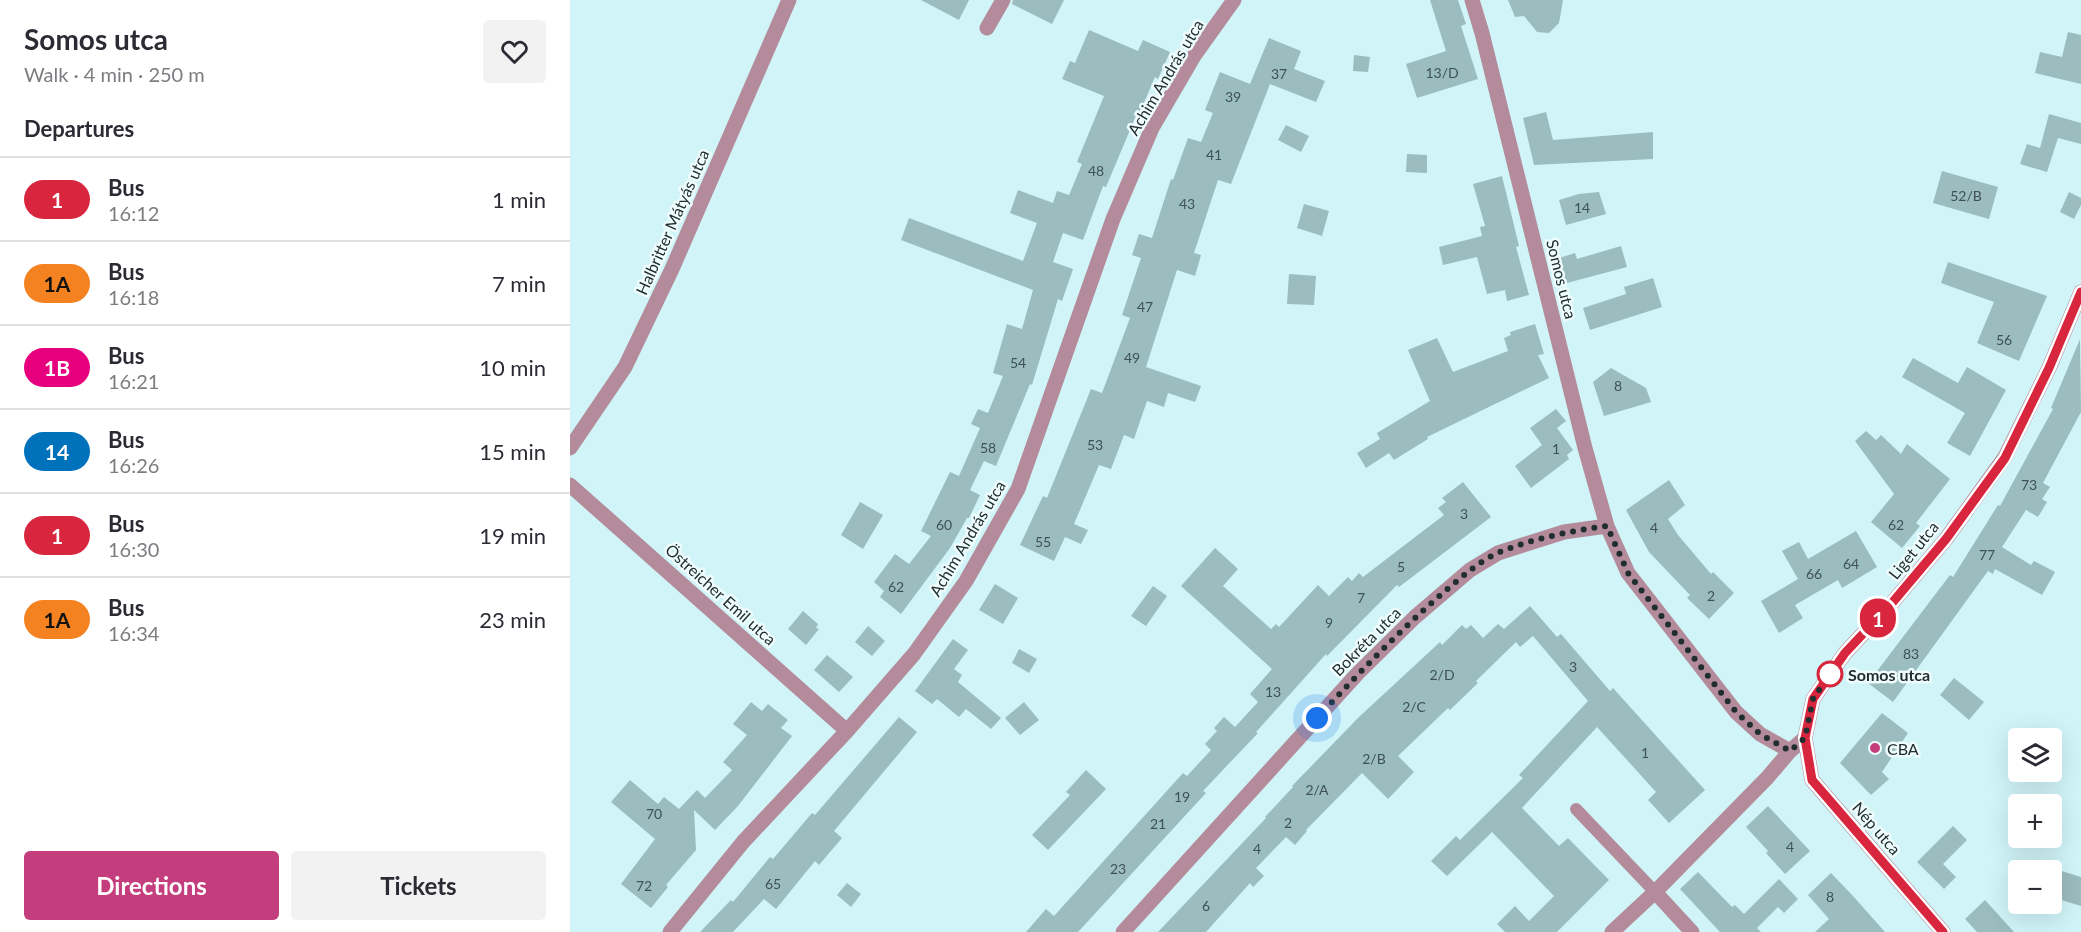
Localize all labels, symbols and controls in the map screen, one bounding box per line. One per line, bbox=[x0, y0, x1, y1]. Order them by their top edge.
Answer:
street label: Achim András utca bbox=[1123, 16, 1207, 138]
button: heart bbox=[483, 20, 546, 83]
text: Somos utca bbox=[24, 22, 168, 56]
text: Walk · 4 min · 250 m bbox=[24, 62, 205, 86]
house number: 13/D bbox=[1425, 64, 1459, 81]
house number: 37 bbox=[1271, 65, 1287, 82]
house number: 39 bbox=[1225, 88, 1241, 105]
text: Departures bbox=[24, 115, 134, 142]
house number: 41 bbox=[1206, 146, 1222, 163]
street label: Halbritter Mátyás utca bbox=[631, 147, 713, 297]
house number: 48 bbox=[1088, 162, 1104, 179]
text: Bus bbox=[108, 174, 144, 201]
text: 1 min bbox=[492, 186, 546, 213]
text: 1 bbox=[51, 187, 63, 212]
house number: 52/B bbox=[1950, 187, 1982, 204]
house number: 43 bbox=[1179, 195, 1195, 212]
house number: 14 bbox=[1574, 199, 1590, 216]
text: 16:12 bbox=[108, 201, 159, 225]
street label: Somos utca bbox=[1543, 237, 1581, 321]
text: Bus bbox=[108, 258, 144, 285]
text: 7 min bbox=[492, 270, 546, 297]
text: 1A bbox=[44, 271, 70, 296]
text: 16:18 bbox=[108, 285, 159, 309]
house number: 47 bbox=[1137, 298, 1153, 315]
house number: 56 bbox=[1996, 331, 2012, 348]
text: Bus bbox=[108, 342, 144, 369]
house number: 49 bbox=[1124, 349, 1140, 366]
text: 10 min bbox=[479, 354, 546, 381]
house number: 54 bbox=[1010, 354, 1026, 371]
text: 1B bbox=[44, 355, 70, 380]
text: 16:21 bbox=[108, 369, 159, 393]
house number: 8 bbox=[1614, 377, 1622, 394]
text: Bus bbox=[108, 426, 144, 453]
house number: 53 bbox=[1087, 436, 1103, 453]
text: 15 min bbox=[479, 438, 546, 465]
text: 14 bbox=[45, 439, 69, 464]
house number: 58 bbox=[980, 439, 996, 456]
house number: 1 bbox=[1552, 440, 1560, 457]
text: 16:26 bbox=[108, 453, 159, 477]
house number: 73 bbox=[2021, 476, 2037, 493]
street label: Achim András utca bbox=[925, 477, 1009, 599]
house number: 3 bbox=[1460, 505, 1468, 522]
text: Bus bbox=[108, 510, 144, 537]
house number: 60 bbox=[936, 516, 952, 533]
house number: 62 bbox=[1888, 516, 1904, 533]
street label: Liget utca bbox=[1884, 517, 1942, 583]
house number: 4 bbox=[1650, 519, 1658, 536]
text: 19 min bbox=[479, 522, 546, 549]
text: 1 bbox=[51, 523, 63, 548]
house number: 55 bbox=[1035, 533, 1051, 550]
text: 16:30 bbox=[108, 537, 159, 561]
street label: Östreicher Emil utca bbox=[662, 539, 780, 649]
house number: 77 bbox=[1979, 546, 1995, 563]
house number: 64 bbox=[1843, 555, 1859, 572]
house number: 5 bbox=[1397, 558, 1405, 575]
house number: 66 bbox=[1806, 565, 1822, 582]
house number: 62 bbox=[888, 578, 904, 595]
house number: 2 bbox=[1707, 587, 1715, 604]
house number: 7 bbox=[1357, 589, 1365, 606]
text: Bus bbox=[108, 594, 144, 621]
line badge: 1 bbox=[1858, 598, 1898, 638]
street label: Bokréta utca bbox=[1328, 603, 1404, 679]
text: 23 min bbox=[479, 606, 546, 633]
text: 1 bbox=[1872, 606, 1884, 631]
text: 1A bbox=[44, 607, 70, 632]
house number: 9 bbox=[1325, 614, 1333, 631]
text: 16:34 bbox=[108, 621, 159, 645]
house number: 83 bbox=[1903, 645, 1919, 662]
house number: 3 bbox=[1569, 658, 1577, 675]
marker: Somos utca bbox=[1817, 661, 1843, 687]
place label: Somos utca bbox=[1848, 665, 1930, 684]
house number: 2/D bbox=[1429, 666, 1455, 683]
house number: 13 bbox=[1265, 683, 1281, 700]
house number: 2/C bbox=[1402, 698, 1426, 715]
your location bbox=[1302, 703, 1332, 733]
map controls bbox=[2008, 728, 2062, 914]
button: layers bbox=[2008, 728, 2062, 782]
place label: CBA bbox=[1887, 739, 1919, 758]
marker: CBA bbox=[1868, 741, 1882, 755]
house number: 1 bbox=[1641, 744, 1649, 761]
house number: 2/B bbox=[1362, 750, 1386, 767]
house number: 2/A bbox=[1305, 781, 1329, 798]
house number: 19 bbox=[1174, 788, 1190, 805]
button: + bbox=[2008, 794, 2062, 848]
street label: Nép utca bbox=[1849, 798, 1905, 858]
house number: 70 bbox=[646, 805, 662, 822]
house number: 2 bbox=[1284, 814, 1292, 831]
house number: 21 bbox=[1150, 815, 1166, 832]
house number: 4 bbox=[1786, 838, 1794, 855]
house number: 4 bbox=[1253, 840, 1261, 857]
button: Directions bbox=[24, 851, 279, 920]
button: Tickets bbox=[291, 851, 546, 920]
house number: 23 bbox=[1110, 860, 1126, 877]
button: − bbox=[2008, 860, 2062, 914]
house number: 65 bbox=[765, 875, 781, 892]
house number: 72 bbox=[636, 877, 652, 894]
house number: 8 bbox=[1826, 888, 1834, 905]
house number: 6 bbox=[1202, 897, 1210, 914]

